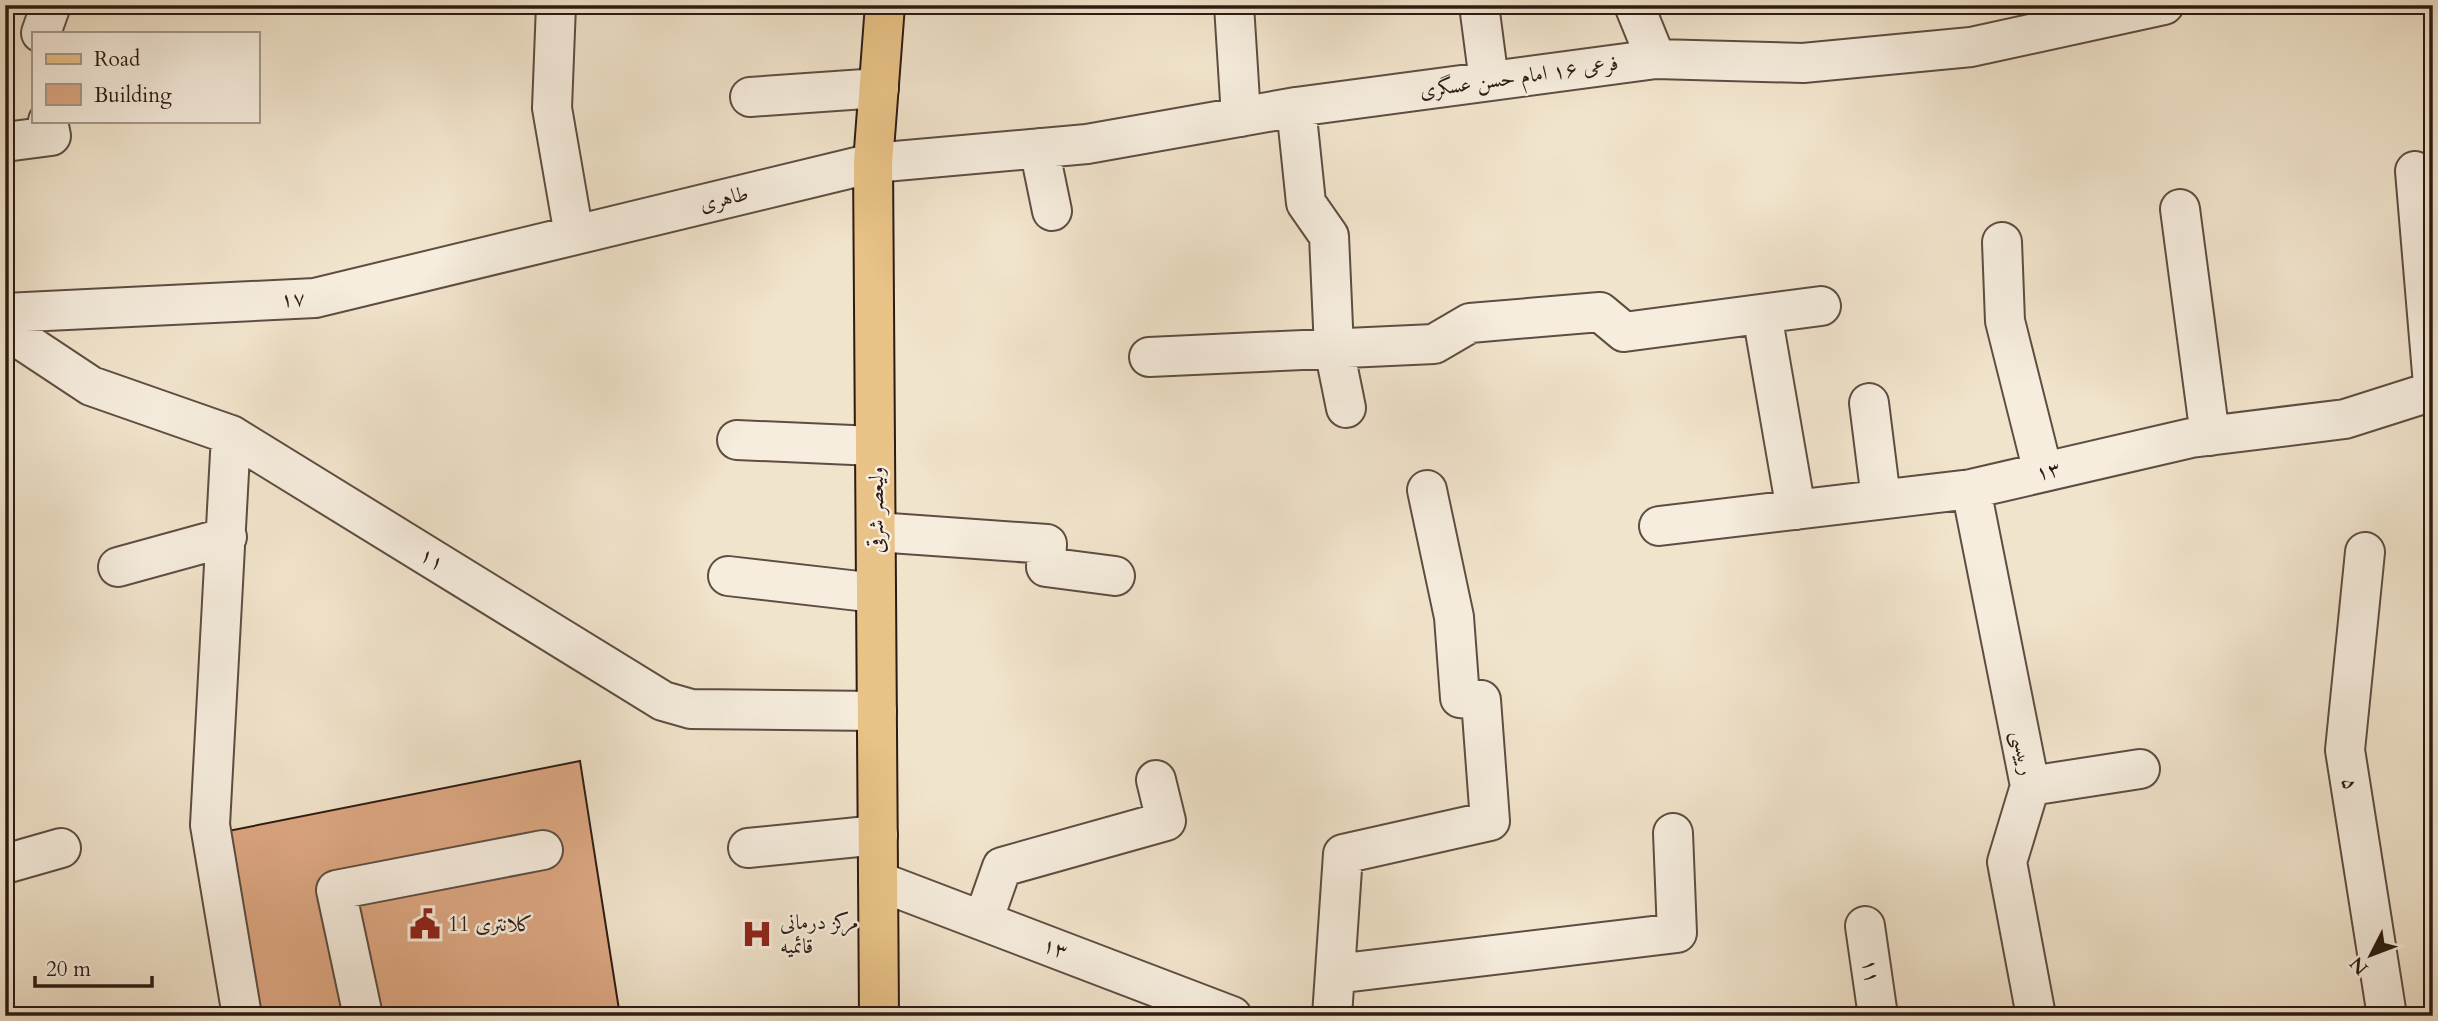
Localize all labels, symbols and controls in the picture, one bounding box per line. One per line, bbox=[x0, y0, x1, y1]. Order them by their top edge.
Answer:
legend bbox=[32, 32, 259, 122]
text: Road bbox=[94, 45, 140, 74]
street label: فرعی ۱۶ امام حسن عسگری bbox=[1418, 49, 1621, 108]
text: Building bbox=[94, 81, 172, 110]
street label: طاهری bbox=[696, 179, 752, 219]
street label: ۱۷ bbox=[280, 284, 306, 314]
street label: ۱۳ bbox=[2033, 454, 2063, 488]
street label: ولیعصر شرقی bbox=[862, 467, 891, 553]
street label: ۱۱ bbox=[414, 540, 450, 578]
street label: رییسی bbox=[2004, 728, 2042, 778]
street label: ۵ bbox=[2335, 776, 2365, 792]
public building icon: کلانتری 11 bbox=[408, 907, 442, 941]
place label: مرکز درمانی قائمیه bbox=[780, 908, 859, 961]
place label: کلانتری 11 bbox=[448, 910, 533, 939]
hospital icon: مرکز درمانی قائمیه bbox=[740, 917, 774, 951]
north arrow bbox=[2336, 920, 2406, 990]
street label: ۱۳ bbox=[1038, 930, 1072, 966]
scale bar bbox=[35, 944, 152, 988]
text: N bbox=[2344, 951, 2374, 981]
text: 20 m bbox=[46, 955, 91, 984]
street label: ۱۱ bbox=[1855, 957, 1887, 985]

